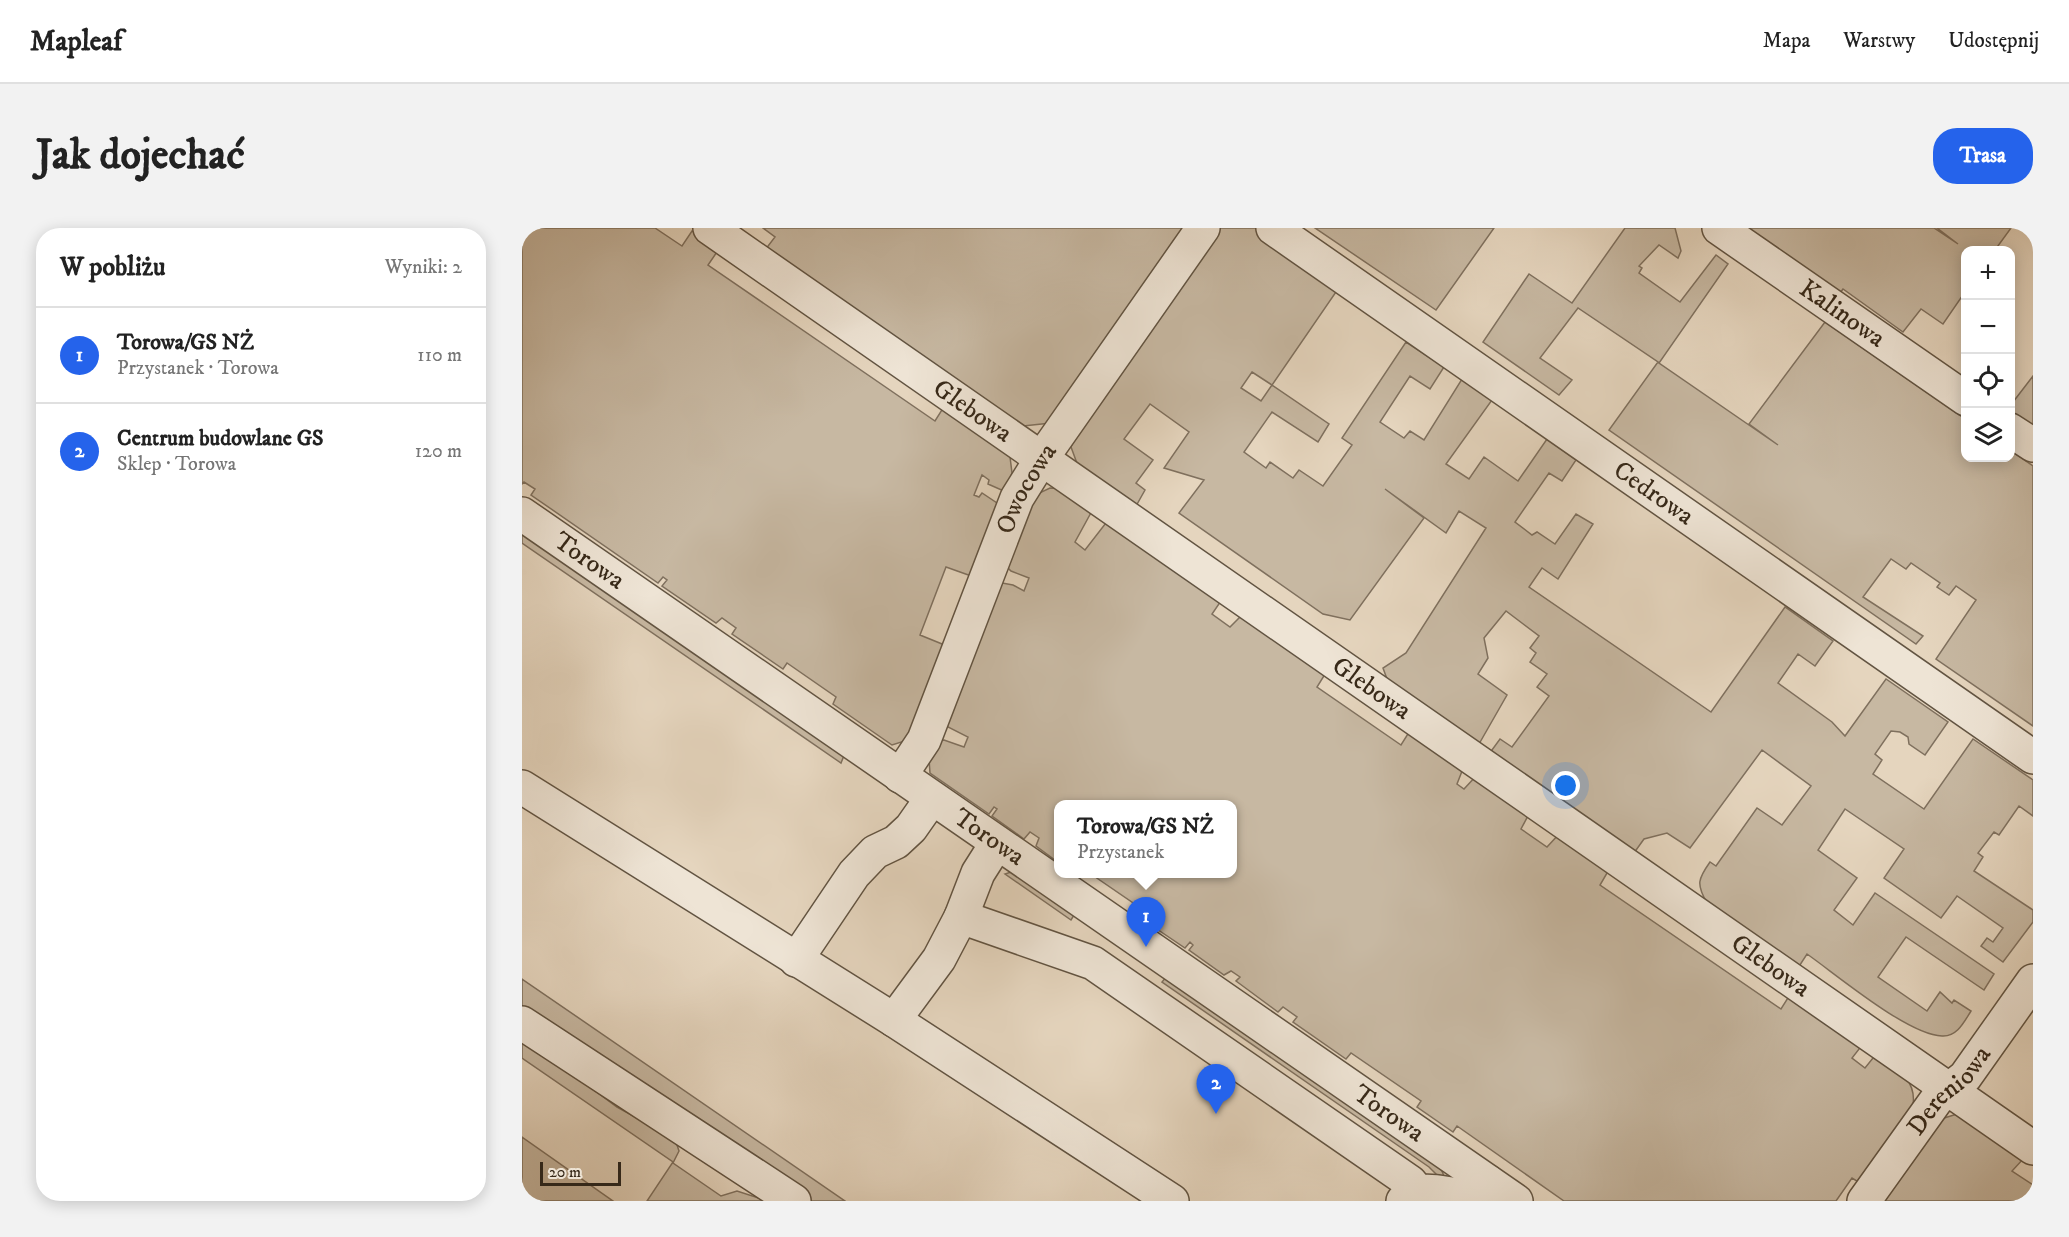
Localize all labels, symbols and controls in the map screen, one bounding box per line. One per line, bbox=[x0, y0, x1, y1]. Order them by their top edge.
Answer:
text: Mapleaf bbox=[30, 24, 122, 59]
text: Mapa bbox=[1763, 28, 1810, 54]
text: Warstwy bbox=[1843, 28, 1915, 54]
text: Udostępnij bbox=[1948, 28, 2039, 54]
button: Trasa bbox=[1933, 128, 2033, 184]
text: Jak dojechać bbox=[36, 130, 244, 182]
map controls bbox=[1961, 246, 2015, 462]
button: + bbox=[1961, 246, 2015, 300]
text: W pobliżu bbox=[60, 251, 165, 284]
text: Wyniki: 2 bbox=[385, 255, 462, 280]
street label: Kalinowa bbox=[1793, 272, 1892, 355]
button: − bbox=[1961, 300, 2015, 354]
text: Torowa/GS NŻ bbox=[117, 329, 254, 356]
text: 1 bbox=[76, 343, 83, 368]
text: 110 m bbox=[417, 343, 462, 368]
button: locate bbox=[1961, 354, 2015, 408]
text: Przystanek · Torowa bbox=[117, 356, 279, 381]
street label: Glebowa bbox=[927, 372, 1019, 450]
button: layers bbox=[1961, 408, 2015, 462]
text: Centrum budowlane GS bbox=[117, 425, 324, 452]
street label: Owocowa bbox=[988, 436, 1064, 539]
text: 2 bbox=[75, 439, 84, 464]
text: 120 m bbox=[415, 439, 462, 464]
text: Sklep · Torowa bbox=[117, 452, 236, 477]
street label: Cedrowa bbox=[1607, 454, 1701, 533]
street label: Torowa bbox=[547, 524, 632, 597]
street label: Glebowa bbox=[1326, 649, 1418, 727]
your location bbox=[1551, 771, 1580, 800]
popup bbox=[1054, 800, 1237, 878]
street label: Torowa bbox=[947, 801, 1031, 873]
text: Torowa/GS NŻ bbox=[1077, 813, 1214, 840]
text: Przystanek bbox=[1077, 840, 1164, 865]
pin: 1 bbox=[1126, 898, 1166, 947]
street label: Glebowa bbox=[1725, 927, 1817, 1005]
street label: Dereniowa bbox=[1900, 1039, 1998, 1142]
pin: 2 bbox=[1196, 1064, 1236, 1114]
street label: Torowa bbox=[1347, 1077, 1431, 1149]
scale bar bbox=[540, 1159, 621, 1186]
text: 20 m bbox=[549, 1162, 581, 1182]

